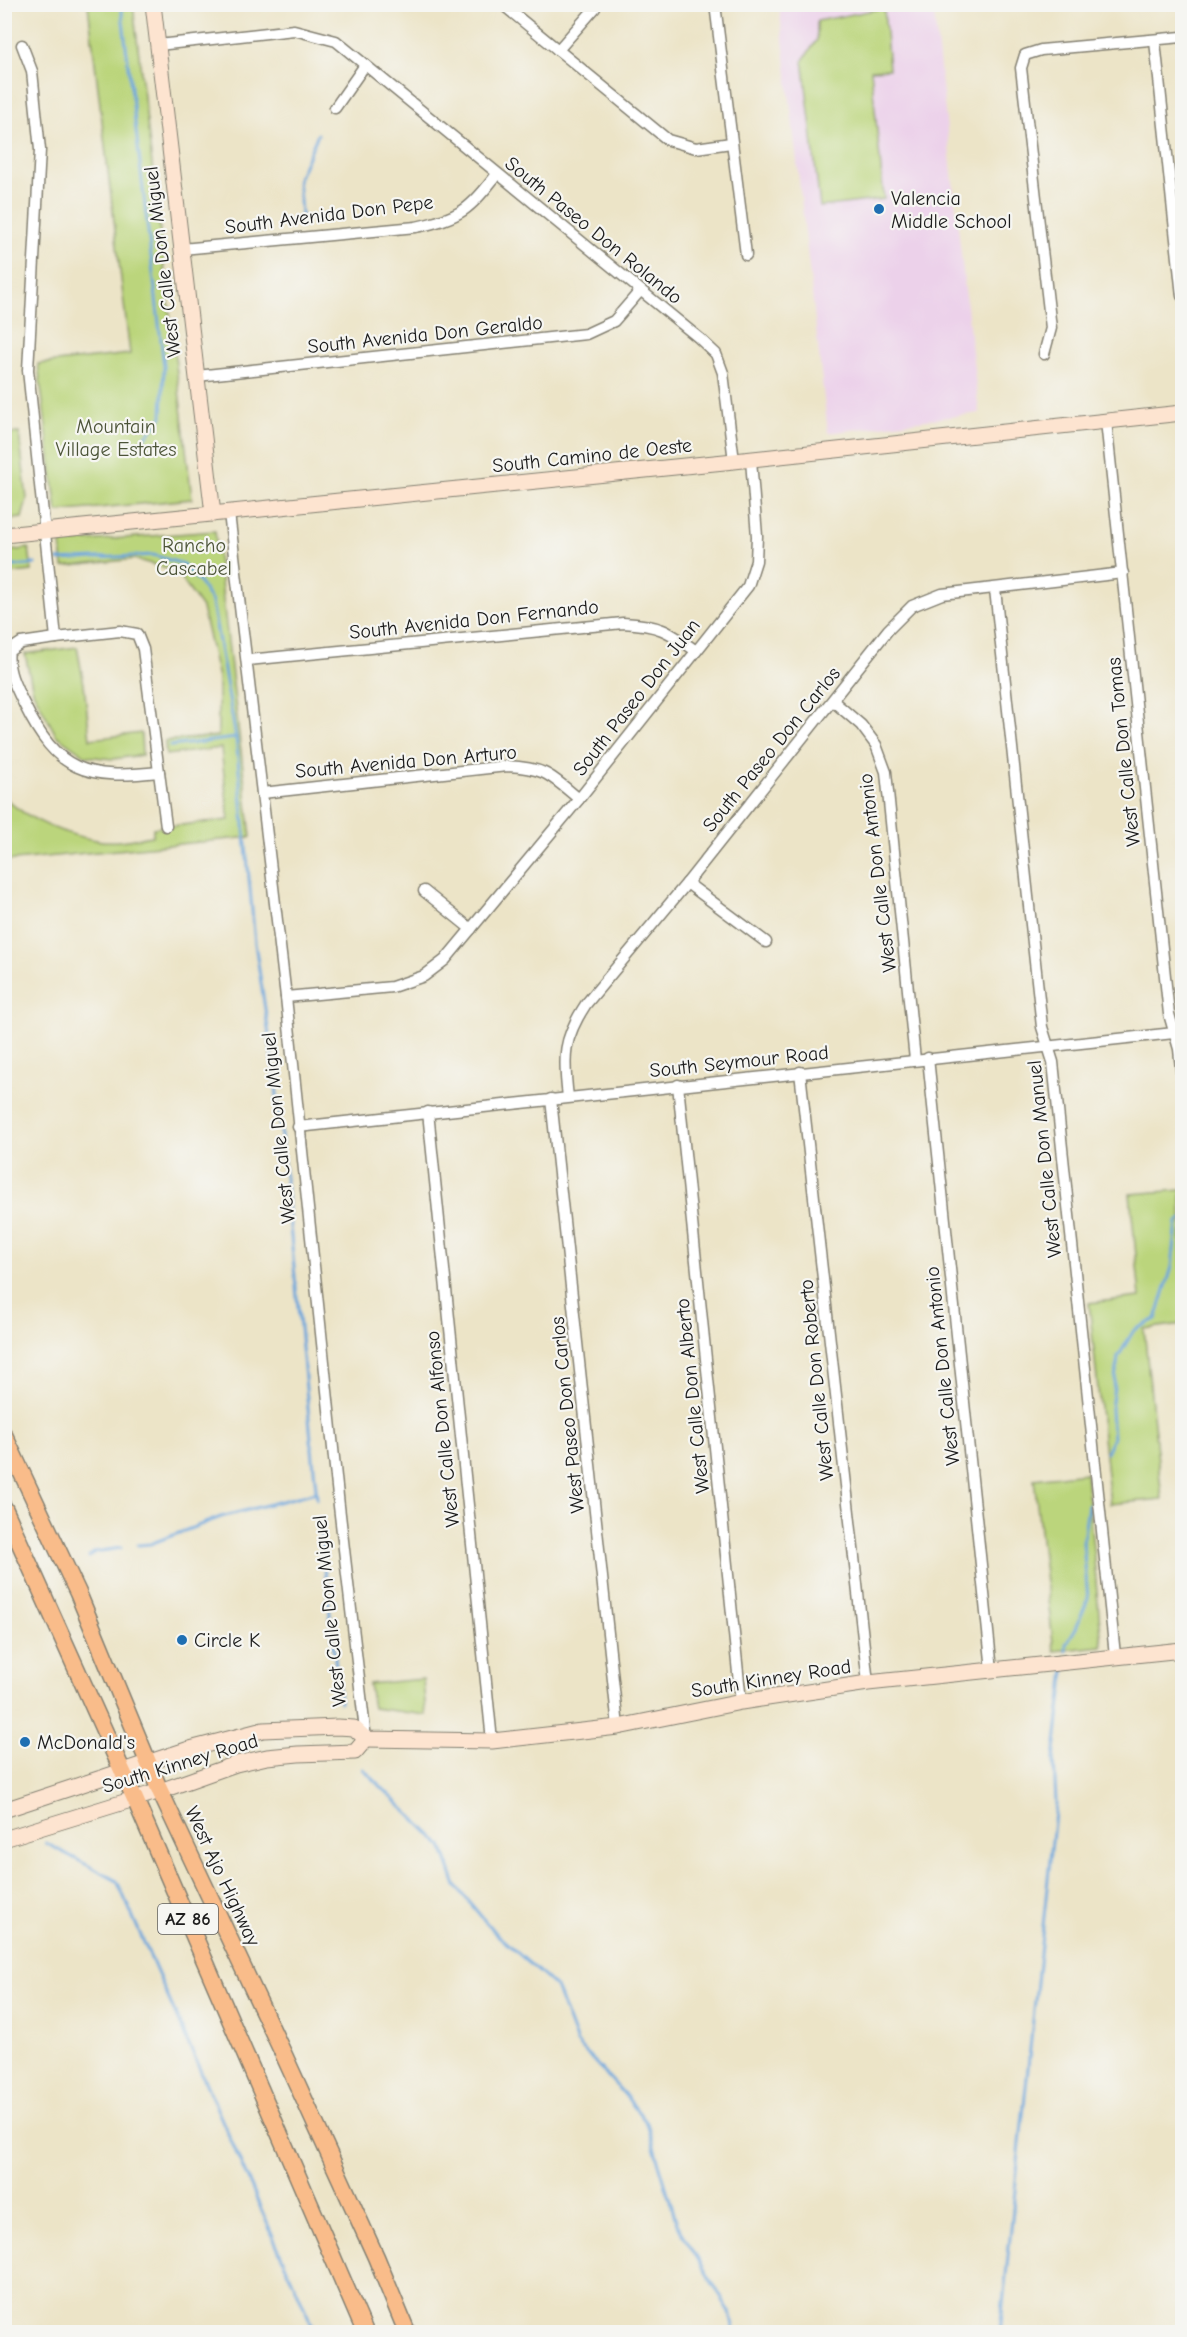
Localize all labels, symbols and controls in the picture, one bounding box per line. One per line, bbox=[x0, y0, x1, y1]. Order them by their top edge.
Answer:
street label: South Paseo Don Rolando bbox=[500, 152, 687, 309]
street label: West Calle Don Miguel bbox=[139, 165, 186, 359]
place label: Valencia Middle School bbox=[891, 187, 1012, 233]
street label: South Avenida Don Pepe bbox=[224, 190, 435, 239]
marker: Valencia Middle School bbox=[872, 202, 886, 216]
street label: South Avenida Don Geraldo bbox=[306, 311, 544, 358]
park label: Mountain Village Estates bbox=[56, 415, 176, 461]
street label: South Camino de Oeste bbox=[491, 434, 693, 477]
park label: Rancho Cascabel bbox=[156, 534, 232, 580]
street label: South Avenida Don Fernando bbox=[348, 595, 600, 644]
street label: South Paseo Don Juan bbox=[568, 614, 705, 780]
street label: West Calle Don Tomas bbox=[1102, 656, 1145, 848]
street label: South Paseo Don Carlos bbox=[698, 662, 845, 837]
street label: South Avenida Don Arturo bbox=[294, 740, 518, 783]
street label: West Calle Don Antonio bbox=[854, 772, 901, 974]
street label: West Calle Don Miguel bbox=[257, 1031, 300, 1225]
street label: South Seymour Road bbox=[648, 1041, 830, 1082]
street label: West Calle Don Manuel bbox=[1023, 1059, 1066, 1259]
street label: West Calle Don Antonio bbox=[921, 1265, 964, 1467]
street label: West Calle Don Roberto bbox=[794, 1278, 839, 1482]
street label: West Calle Don Alberto bbox=[671, 1297, 714, 1495]
street label: West Paseo Don Carlos bbox=[546, 1316, 589, 1514]
street label: West Calle Don Alfonso bbox=[421, 1330, 464, 1528]
street label: West Calle Don Miguel bbox=[308, 1514, 351, 1708]
place label: Circle K bbox=[194, 1629, 260, 1652]
marker: Circle K bbox=[175, 1633, 189, 1647]
street label: South Kinney Road bbox=[689, 1654, 853, 1702]
street label: South Kinney Road bbox=[99, 1729, 261, 1798]
place label: McDonald's bbox=[37, 1731, 135, 1754]
marker: McDonald's bbox=[18, 1735, 32, 1749]
street label: West Ajo Highway bbox=[180, 1803, 265, 1950]
road number: AZ 86 bbox=[158, 1904, 218, 1934]

